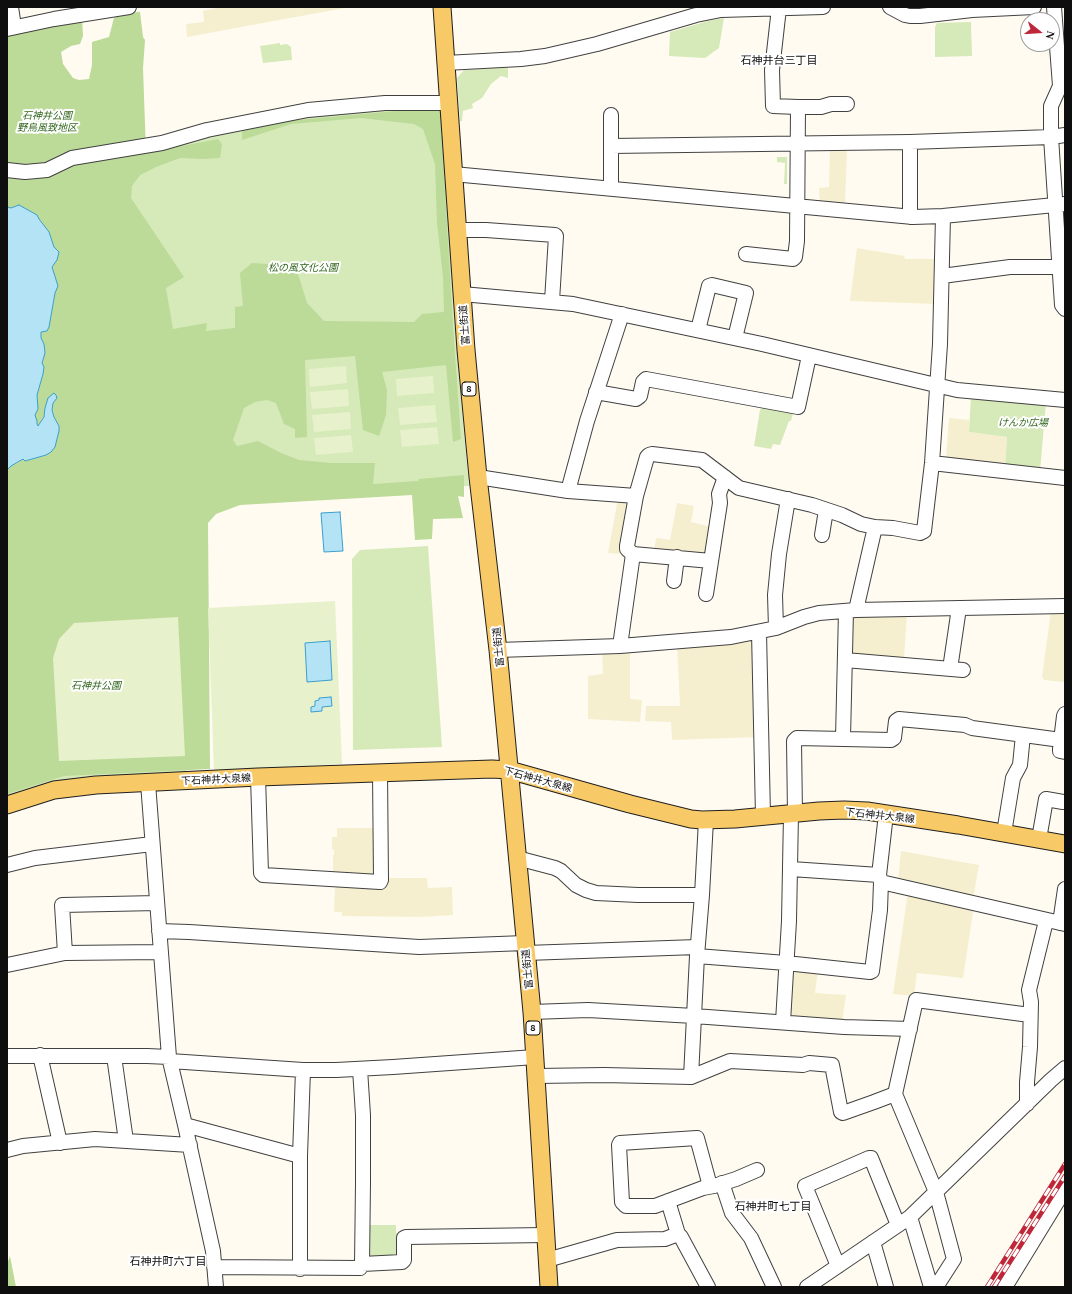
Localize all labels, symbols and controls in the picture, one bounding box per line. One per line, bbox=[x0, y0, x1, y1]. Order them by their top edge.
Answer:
north arrow bbox=[1020, 12, 1060, 52]
text: N bbox=[1044, 30, 1057, 41]
district label: 石神井台三丁目 bbox=[741, 53, 817, 67]
park label: 石神井公園 野鳥風致地区 bbox=[17, 109, 77, 132]
park label: 松の風文化公園 bbox=[268, 261, 338, 273]
street label: 富士街道 bbox=[457, 305, 471, 345]
road number: 8 bbox=[462, 382, 476, 396]
park label: けんか広場 bbox=[998, 416, 1048, 428]
street label: 富士街道 bbox=[490, 626, 506, 668]
park label: 石神井公園 bbox=[71, 679, 121, 691]
street label: 下石神井大泉線 bbox=[503, 764, 573, 794]
street label: 下石神井大泉線 bbox=[181, 771, 251, 787]
street label: 下石神井大泉線 bbox=[845, 805, 915, 825]
street label: 富士街道 bbox=[519, 948, 535, 990]
road number: 8 bbox=[526, 1021, 540, 1035]
district label: 石神井町七丁目 bbox=[735, 1199, 811, 1213]
district label: 石神井町六丁目 bbox=[130, 1254, 206, 1268]

